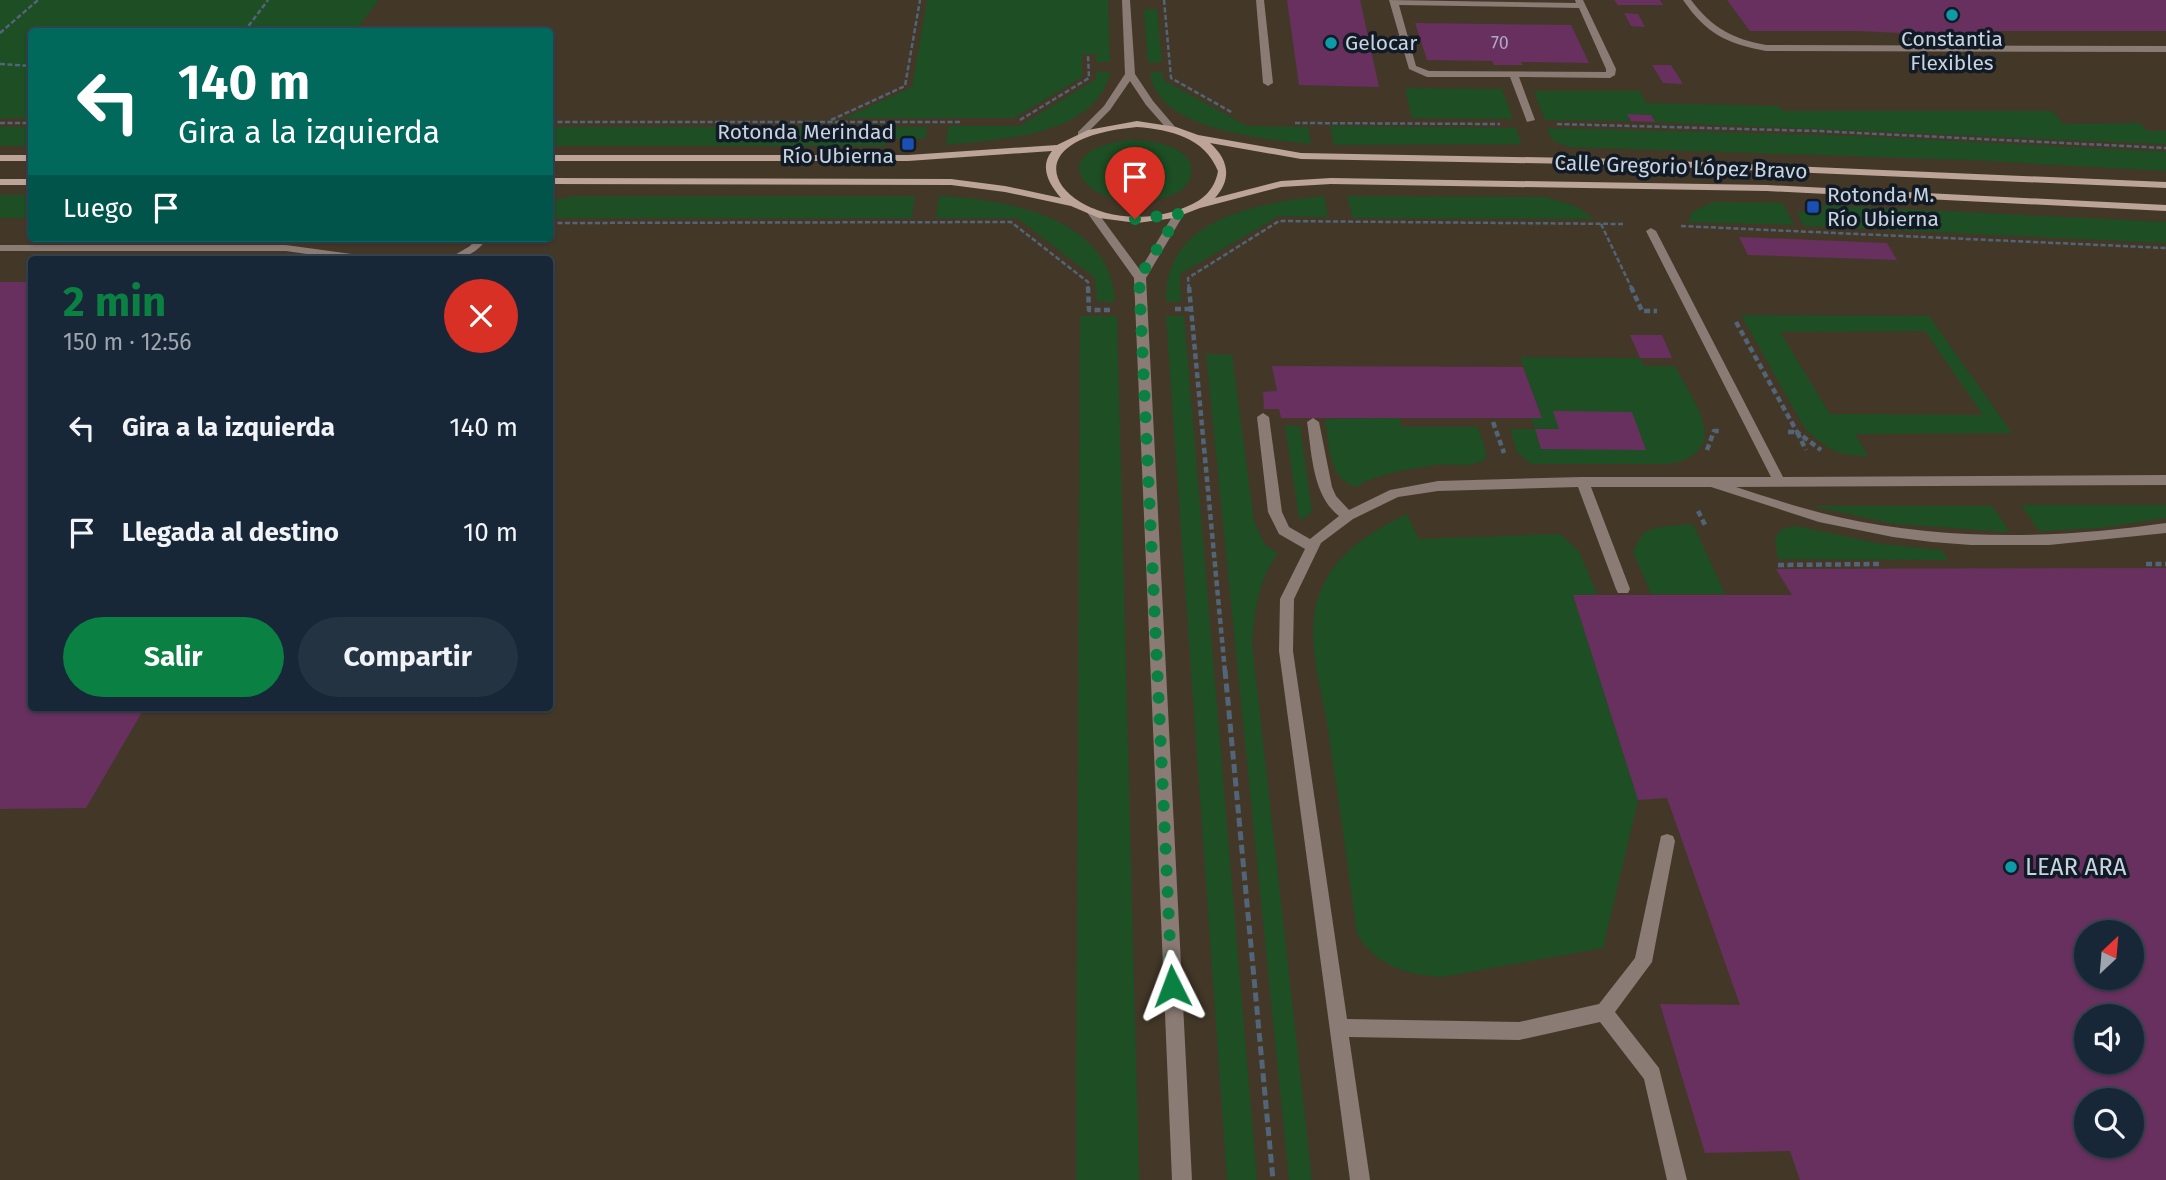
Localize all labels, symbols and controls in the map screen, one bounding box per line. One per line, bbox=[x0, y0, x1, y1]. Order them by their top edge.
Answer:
marker: Constantia Flexibles bbox=[1944, 7, 1960, 23]
place label: Constantia Flexibles bbox=[1901, 26, 2003, 76]
place label: Gelocar bbox=[1345, 30, 1417, 56]
house number: 70 bbox=[1491, 32, 1509, 54]
marker: Gelocar bbox=[1323, 35, 1339, 51]
text: 140 m bbox=[178, 53, 310, 112]
icon: left bbox=[63, 56, 154, 147]
text: Gira a la izquierda bbox=[178, 113, 440, 151]
place label: Rotonda Merindad Río Ubierna bbox=[717, 119, 894, 169]
marker: Rotonda Merindad Río Ubierna bbox=[900, 136, 916, 152]
pin bbox=[1105, 147, 1165, 219]
street label: Calle Gregorio López Bravo bbox=[1554, 150, 1808, 184]
icon: arrive bbox=[1116, 158, 1154, 196]
place label: Rotonda M. Río Ubierna bbox=[1827, 182, 1939, 232]
icon: arrive bbox=[147, 189, 185, 227]
text: Luego bbox=[63, 193, 133, 224]
marker: Rotonda M. Río Ubierna bbox=[1805, 199, 1821, 215]
text: 2 min bbox=[63, 277, 166, 327]
button: close bbox=[444, 279, 518, 353]
text: 150 m · 12:56 bbox=[63, 328, 192, 356]
icon: left bbox=[63, 409, 101, 447]
text: Gira a la izquierda bbox=[122, 412, 335, 443]
text: 140 m bbox=[449, 412, 518, 443]
icon: arrive bbox=[63, 514, 101, 552]
text: Llegada al destino bbox=[122, 517, 339, 548]
text: 10 m bbox=[463, 517, 518, 548]
button: Salir bbox=[63, 617, 284, 697]
button: Compartir bbox=[298, 617, 518, 697]
place label: LEAR ARA bbox=[2025, 853, 2127, 881]
marker: LEAR ARA bbox=[2003, 859, 2019, 875]
north arrow bbox=[2074, 920, 2144, 990]
map controls bbox=[2074, 920, 2144, 1158]
position arrow bbox=[1135, 949, 1209, 1023]
button: sound bbox=[2074, 1004, 2144, 1074]
button: search bbox=[2074, 1088, 2144, 1158]

